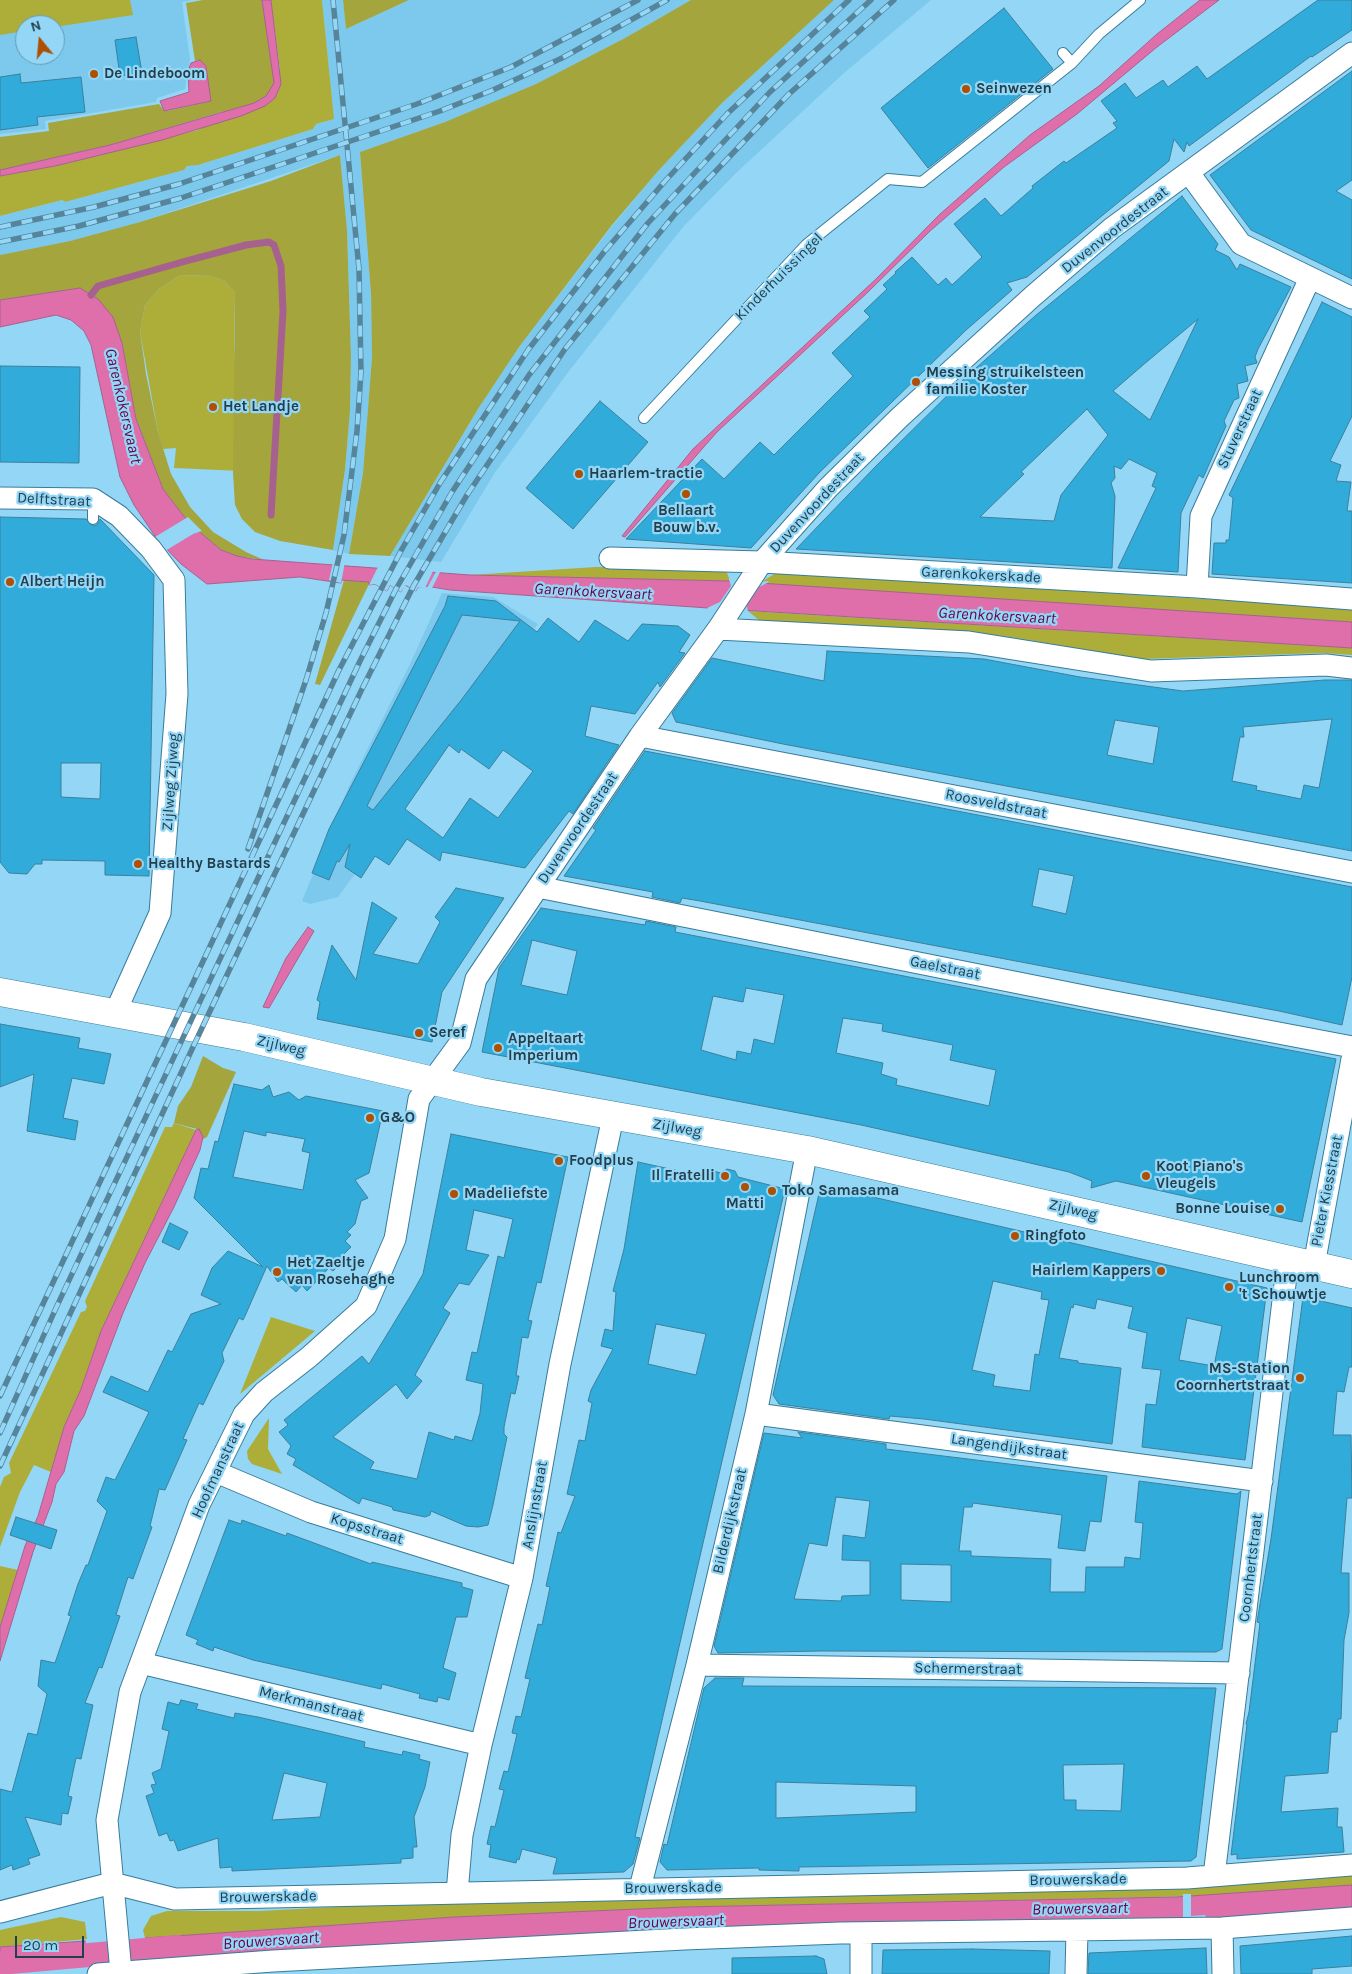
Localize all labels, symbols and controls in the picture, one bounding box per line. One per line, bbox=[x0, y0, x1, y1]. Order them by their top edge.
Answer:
north arrow bbox=[15, 15, 65, 65]
text: N bbox=[28, 17, 43, 36]
place label: De Lindeboom bbox=[104, 65, 205, 83]
marker: De Lindeboom bbox=[88, 68, 100, 80]
place label: Seinwezen bbox=[976, 80, 1052, 98]
marker: Seinwezen bbox=[960, 83, 972, 95]
street label: Duvenvoordestraat bbox=[1058, 183, 1172, 277]
street label: Kinderhuissingel bbox=[731, 229, 827, 325]
water label: Garenkokersvaart bbox=[100, 346, 146, 466]
place label: Messing struikelsteen familie Koster bbox=[926, 364, 1084, 399]
marker: Messing struikelsteen familie Koster bbox=[910, 376, 922, 388]
street label: Stuverstraat bbox=[1214, 386, 1266, 472]
place label: Het Landje bbox=[223, 398, 299, 416]
marker: Het Landje bbox=[207, 401, 219, 413]
street label: Duvenvoordestraat bbox=[766, 449, 868, 557]
place label: Haarlem-tractie bbox=[589, 465, 703, 483]
marker: Haarlem-tractie bbox=[573, 468, 585, 480]
marker: Bellaart Bouw b.v. bbox=[680, 488, 692, 500]
street label: Delftstraat bbox=[17, 489, 91, 511]
place label: Bellaart Bouw b.v. bbox=[653, 502, 719, 537]
street label: Garenkokerskade bbox=[921, 563, 1041, 587]
place label: Albert Heijn bbox=[20, 573, 105, 591]
marker: Albert Heijn bbox=[4, 576, 16, 588]
water label: Garenkokersvaart bbox=[534, 579, 652, 605]
water label: Garenkokersvaart bbox=[938, 603, 1056, 629]
street label: Zijlweg Zijweg bbox=[159, 733, 183, 831]
street label: Duvenvoordestraat bbox=[534, 769, 622, 887]
street label: Roosveldstraat bbox=[944, 785, 1048, 823]
place label: Healthy Bastards bbox=[148, 855, 271, 873]
marker: Healthy Bastards bbox=[132, 858, 144, 870]
street label: Gaelstraat bbox=[908, 952, 982, 984]
place label: Seref bbox=[429, 1024, 466, 1042]
marker: Seref bbox=[413, 1027, 425, 1039]
place label: Appeltaart Imperium bbox=[508, 1030, 583, 1065]
street label: Zijlweg bbox=[255, 1032, 307, 1060]
marker: Appeltaart Imperium bbox=[492, 1042, 504, 1054]
place label: G&O bbox=[380, 1109, 415, 1127]
marker: G&O bbox=[364, 1112, 376, 1124]
street label: Zijlweg bbox=[651, 1115, 703, 1141]
street label: Pieter Kiesstraat bbox=[1307, 1134, 1347, 1248]
place label: Foodplus bbox=[569, 1152, 634, 1170]
marker: Foodplus bbox=[553, 1155, 565, 1167]
place label: Koot Piano's Vleugels bbox=[1156, 1158, 1243, 1193]
place label: Il Fratelli bbox=[651, 1167, 715, 1185]
marker: Il Fratelli bbox=[719, 1170, 731, 1182]
marker: Koot Piano's Vleugels bbox=[1140, 1170, 1152, 1182]
marker: Matti bbox=[739, 1181, 751, 1193]
place label: Toko Samasama bbox=[782, 1182, 899, 1200]
place label: Madeliefste bbox=[464, 1185, 548, 1203]
marker: Toko Samasama bbox=[766, 1185, 778, 1197]
marker: Madeliefste bbox=[448, 1188, 460, 1200]
place label: Matti bbox=[726, 1195, 764, 1213]
street label: Zijlweg bbox=[1047, 1196, 1099, 1224]
place label: Bonne Louise bbox=[1175, 1200, 1270, 1218]
marker: Bonne Louise bbox=[1274, 1203, 1286, 1215]
place label: Ringfoto bbox=[1025, 1227, 1086, 1245]
marker: Ringfoto bbox=[1009, 1230, 1021, 1242]
place label: Het Zaeltje van Rosehaghe bbox=[287, 1254, 395, 1289]
place label: Hairlem Kappers bbox=[1032, 1262, 1151, 1280]
marker: Hairlem Kappers bbox=[1155, 1265, 1167, 1277]
marker: Het Zaeltje van Rosehaghe bbox=[271, 1266, 283, 1278]
place label: Lunchroom 't Schouwtje bbox=[1239, 1269, 1326, 1304]
marker: Lunchroom 't Schouwtje bbox=[1223, 1281, 1235, 1293]
place label: MS-Station Coornhertstraat bbox=[1176, 1360, 1290, 1395]
marker: MS-Station Coornhertstraat bbox=[1294, 1372, 1306, 1384]
street label: Hoofmanstraat bbox=[188, 1419, 248, 1521]
street label: Langendijkstraat bbox=[950, 1430, 1068, 1464]
street label: Anslijnstraat bbox=[518, 1460, 552, 1550]
street label: Bilderdijkstraat bbox=[709, 1467, 751, 1575]
street label: Kopsstraat bbox=[328, 1509, 406, 1549]
street label: Coornhertstraat bbox=[1235, 1513, 1267, 1623]
street label: Schermerstraat bbox=[914, 1659, 1022, 1679]
street label: Merkmanstraat bbox=[257, 1682, 365, 1726]
street label: Brouwerskade bbox=[1029, 1870, 1127, 1890]
street label: Brouwerskade bbox=[624, 1878, 722, 1898]
street label: Brouwerskade bbox=[219, 1887, 317, 1907]
water label: Brouwersvaart bbox=[1032, 1899, 1128, 1919]
water label: Brouwersvaart bbox=[628, 1911, 724, 1933]
scale bar bbox=[18, 1926, 86, 1958]
water label: Brouwersvaart bbox=[222, 1928, 320, 1954]
text: 20 m bbox=[23, 1936, 58, 1954]

